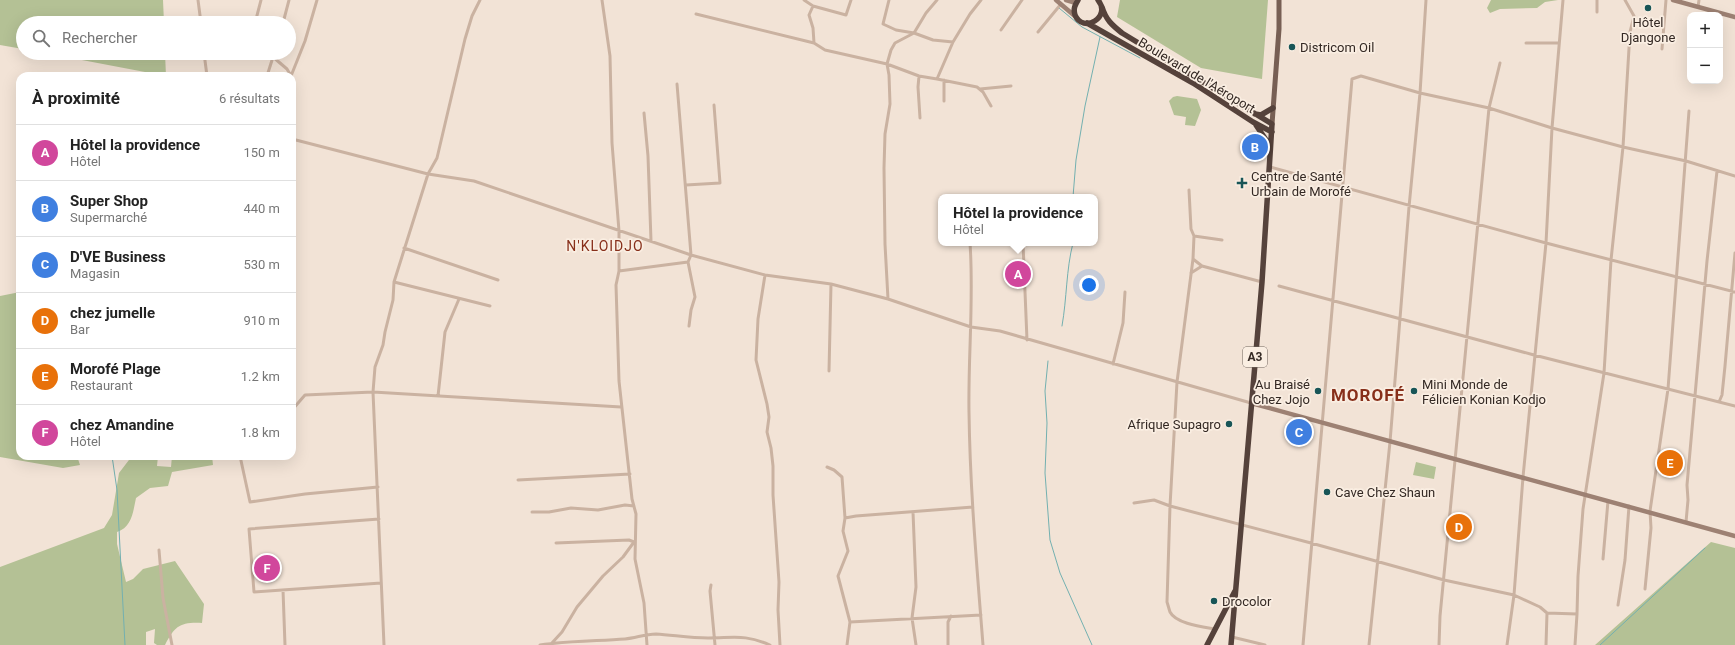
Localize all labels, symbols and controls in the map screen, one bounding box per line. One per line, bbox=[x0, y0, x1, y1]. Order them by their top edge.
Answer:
marker: Hôtel Djangone bbox=[1643, 3, 1653, 13]
map controls bbox=[1687, 12, 1723, 84]
button: + bbox=[1687, 12, 1723, 48]
place label: Hôtel Djangone bbox=[1621, 15, 1675, 45]
search box bbox=[16, 16, 296, 60]
icon: search bbox=[30, 27, 52, 49]
text: Rechercher bbox=[62, 29, 137, 47]
street label: Boulevard de l'Aéroport bbox=[1136, 35, 1258, 116]
place label: Districom Oil bbox=[1300, 40, 1374, 55]
marker: Districom Oil bbox=[1287, 42, 1297, 52]
button: − bbox=[1687, 48, 1723, 84]
text: À proximité bbox=[32, 88, 120, 108]
text: 6 résultats bbox=[219, 91, 280, 106]
pin: B bbox=[1242, 132, 1268, 162]
text: Hôtel la providence bbox=[70, 136, 200, 154]
text: A bbox=[41, 145, 49, 160]
text: 150 m bbox=[243, 145, 280, 160]
text: Hôtel bbox=[70, 154, 101, 169]
place label: Centre de Santé Urbain de Morofé bbox=[1251, 169, 1351, 199]
marker: Centre de Santé Urbain de Morofé bbox=[1236, 177, 1248, 189]
text: Super Shop bbox=[70, 192, 148, 210]
popup bbox=[938, 194, 1098, 246]
text: B bbox=[41, 201, 49, 216]
text: 440 m bbox=[243, 201, 280, 216]
text: Hôtel la providence bbox=[953, 204, 1083, 222]
text: Supermarché bbox=[70, 210, 147, 225]
text: Hôtel bbox=[953, 222, 984, 237]
district label: N'KLOIDJO bbox=[566, 238, 644, 254]
text: D'VE Business bbox=[70, 248, 166, 266]
text: C bbox=[41, 257, 49, 272]
text: 530 m bbox=[243, 257, 280, 272]
pin: A bbox=[1005, 259, 1031, 289]
text: Magasin bbox=[70, 266, 120, 281]
your location bbox=[1079, 275, 1099, 295]
text: chez jumelle bbox=[70, 304, 155, 322]
text: D bbox=[41, 313, 49, 328]
text: 910 m bbox=[243, 313, 280, 328]
text: Bar bbox=[70, 322, 90, 337]
road number: A3 bbox=[1243, 347, 1267, 367]
text: Morofé Plage bbox=[70, 360, 161, 378]
text: E bbox=[41, 369, 49, 384]
text: 1.2 km bbox=[241, 369, 280, 384]
place label: Au Braisé Chez Jojo bbox=[1253, 377, 1310, 407]
place label: Mini Monde de Félicien Konian Kodjo bbox=[1422, 377, 1546, 407]
text: Restaurant bbox=[70, 378, 133, 393]
district label: MOROFÉ bbox=[1331, 385, 1405, 405]
marker: Au Braisé Chez Jojo bbox=[1313, 386, 1323, 396]
marker: Mini Monde de Félicien Konian Kodjo bbox=[1409, 386, 1419, 396]
text: chez Amandine bbox=[70, 416, 174, 434]
place label: Afrique Supagro bbox=[1128, 417, 1221, 432]
pin: C bbox=[1286, 417, 1312, 447]
marker: Afrique Supagro bbox=[1224, 419, 1234, 429]
text: F bbox=[41, 425, 49, 440]
text: 1.8 km bbox=[241, 425, 280, 440]
text: Hôtel bbox=[70, 434, 101, 449]
pin: E bbox=[1657, 448, 1683, 478]
place label: Cave Chez Shaun bbox=[1335, 485, 1435, 500]
marker: Cave Chez Shaun bbox=[1322, 487, 1332, 497]
pin: D bbox=[1446, 512, 1472, 542]
pin: F bbox=[254, 553, 280, 583]
place label: Drocolor bbox=[1222, 594, 1272, 609]
marker: Drocolor bbox=[1209, 596, 1219, 606]

